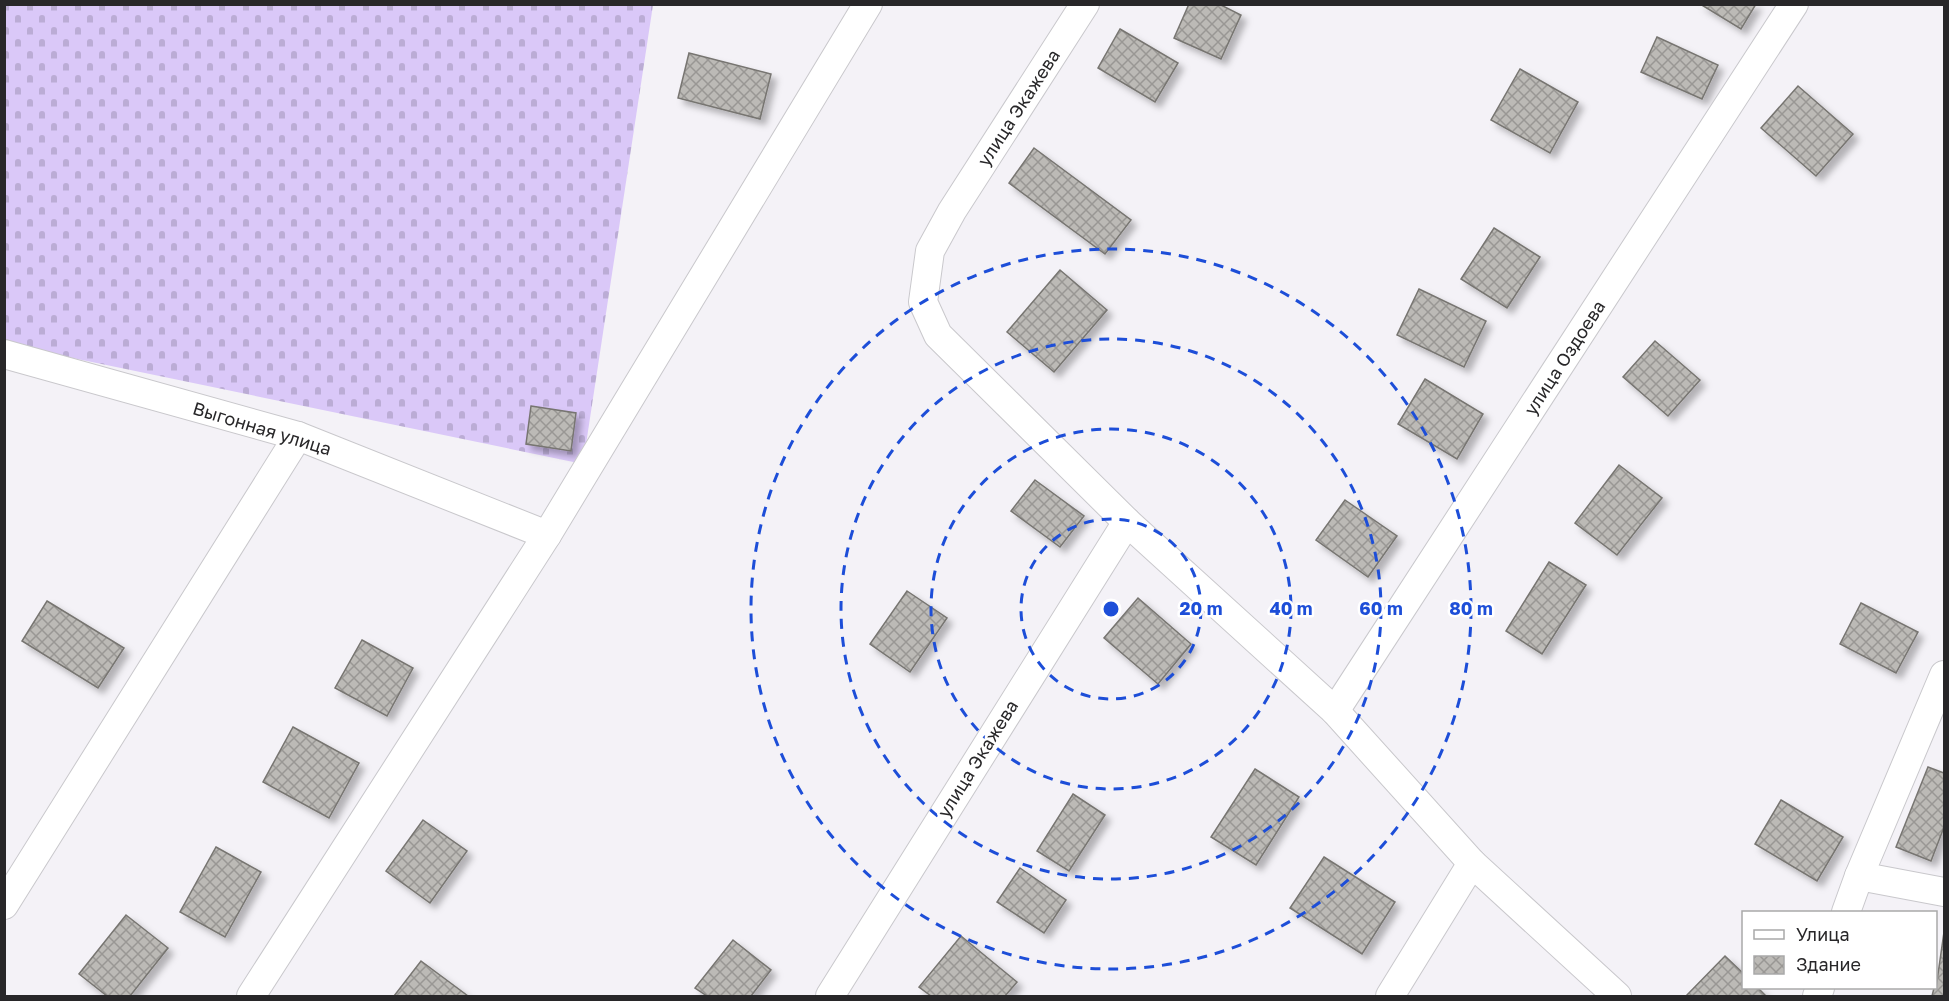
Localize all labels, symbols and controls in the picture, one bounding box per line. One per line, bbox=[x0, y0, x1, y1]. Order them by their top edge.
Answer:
street label: улица Экажева bbox=[972, 45, 1064, 170]
street label: улица Оздоева bbox=[1519, 296, 1609, 419]
street label: Выгонная улица bbox=[190, 397, 334, 460]
text: 20 m bbox=[1180, 597, 1222, 619]
text: 40 m bbox=[1269, 597, 1313, 619]
text: 60 m bbox=[1359, 597, 1403, 619]
text: 80 m bbox=[1449, 597, 1493, 619]
centre of rings bbox=[1101, 599, 1121, 619]
street label: улица Экажева bbox=[932, 696, 1022, 821]
legend bbox=[1742, 911, 1937, 989]
text: Улица bbox=[1796, 923, 1850, 945]
text: Здание bbox=[1796, 953, 1861, 975]

